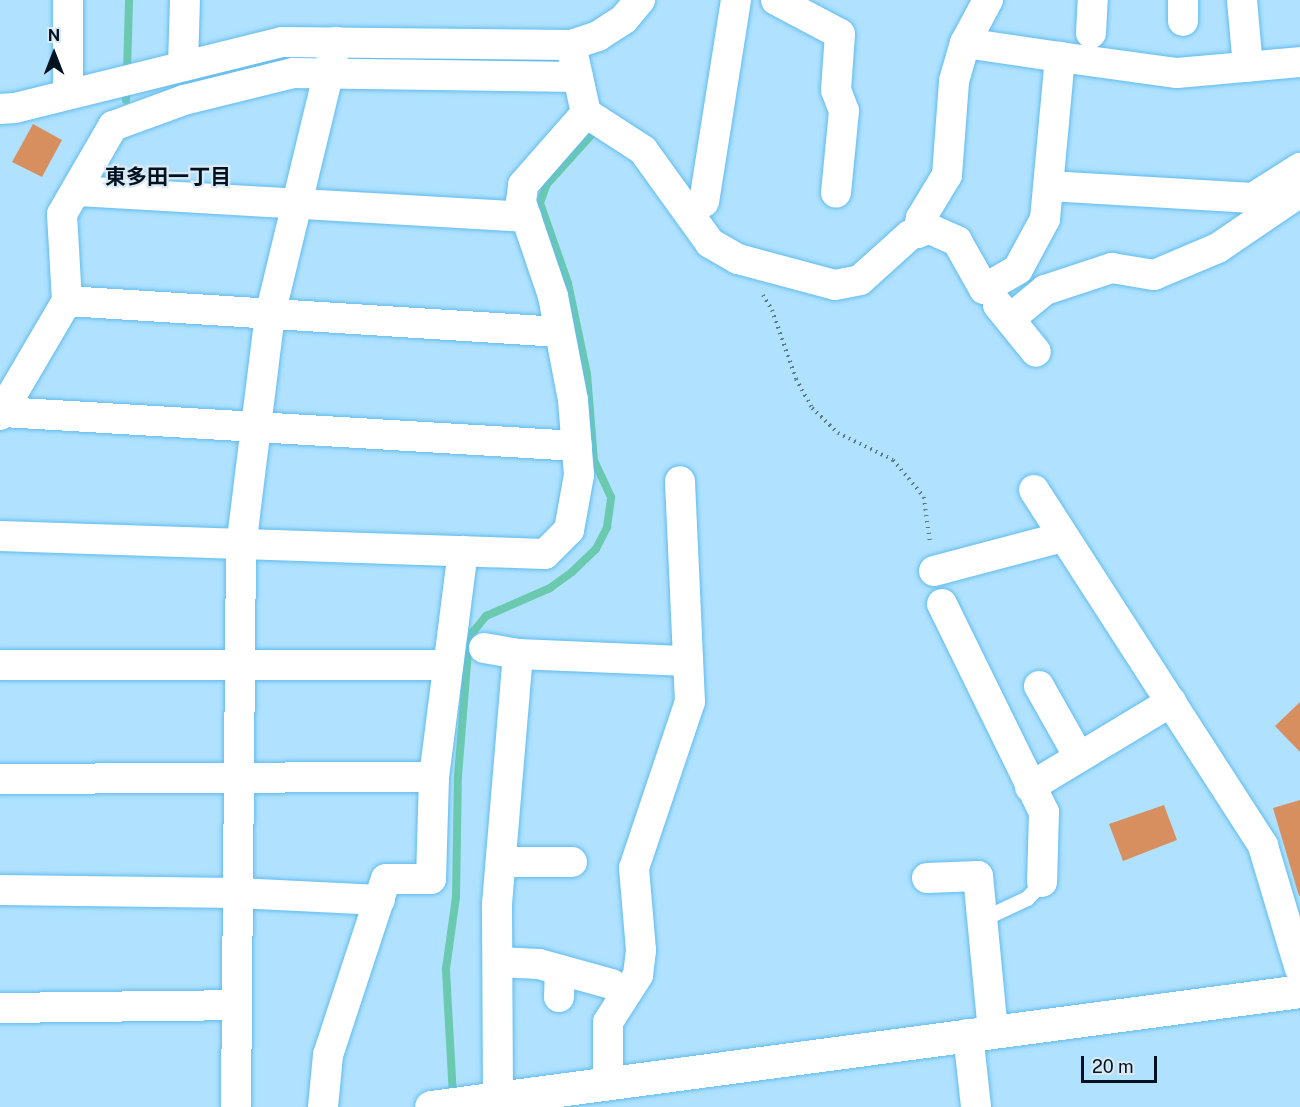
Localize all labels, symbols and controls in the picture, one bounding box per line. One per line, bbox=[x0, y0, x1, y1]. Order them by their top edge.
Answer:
north arrow bbox=[24, 24, 84, 84]
text: N bbox=[48, 26, 60, 45]
district label: 東多田一丁目 bbox=[105, 164, 231, 190]
scale bar bbox=[1084, 1044, 1160, 1082]
text: 20 m bbox=[1092, 1056, 1134, 1077]

